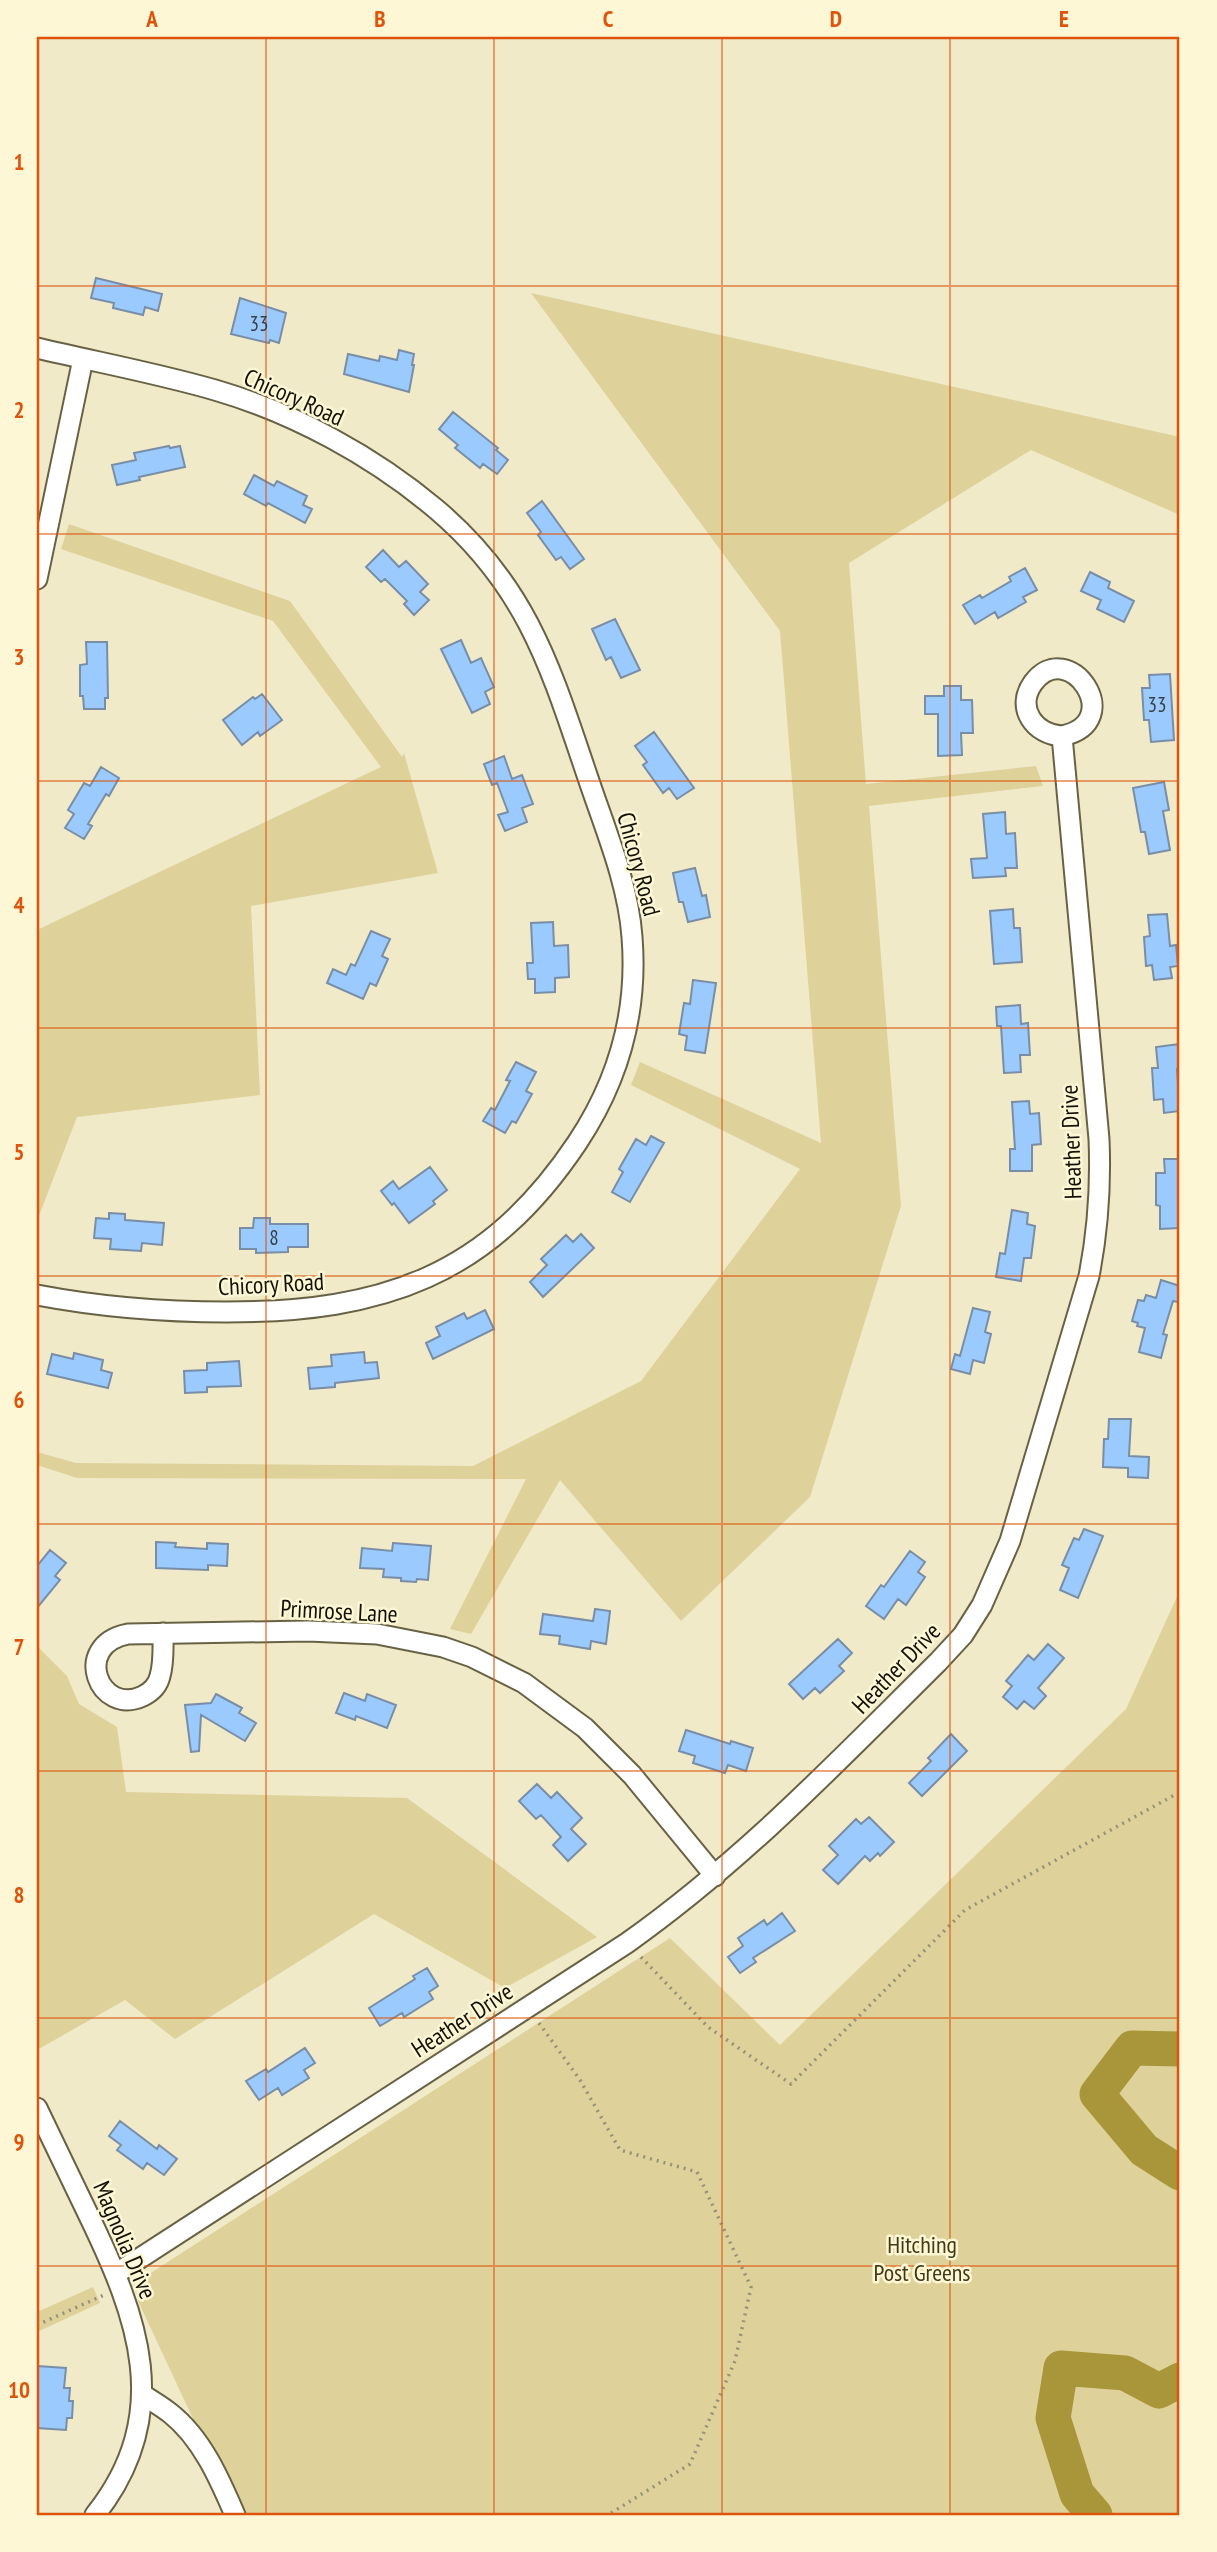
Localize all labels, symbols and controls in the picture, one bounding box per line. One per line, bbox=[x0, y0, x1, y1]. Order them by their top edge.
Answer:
text: A bbox=[145, 4, 158, 33]
text: B bbox=[374, 4, 386, 33]
text: C bbox=[603, 4, 614, 33]
text: D bbox=[830, 4, 842, 33]
text: E bbox=[1059, 4, 1069, 33]
text: 1 bbox=[14, 147, 25, 176]
house number: 33 bbox=[250, 310, 268, 337]
street label: Chicory Road bbox=[239, 361, 349, 433]
text: 2 bbox=[14, 395, 25, 424]
text: 3 bbox=[14, 642, 25, 671]
house number: 33 bbox=[1148, 691, 1166, 718]
street label: Chicory Road bbox=[610, 809, 668, 919]
text: 4 bbox=[14, 890, 25, 919]
street label: Heather Drive bbox=[1054, 1084, 1088, 1200]
text: 5 bbox=[14, 1137, 25, 1166]
house number: 8 bbox=[269, 1224, 279, 1251]
street label: Chicory Road bbox=[217, 1266, 325, 1302]
text: 6 bbox=[14, 1385, 25, 1414]
street label: Primrose Lane bbox=[280, 1592, 398, 1630]
street label: Heather Drive bbox=[845, 1616, 947, 1720]
text: 7 bbox=[14, 1632, 25, 1661]
text: 8 bbox=[14, 1880, 25, 1909]
street label: Heather Drive bbox=[405, 1976, 519, 2064]
text: 9 bbox=[14, 2127, 25, 2156]
street label: Magnolia Drive bbox=[86, 2176, 164, 2304]
park label: Hitching Post Greens bbox=[874, 2229, 970, 2288]
text: 10 bbox=[8, 2375, 30, 2404]

